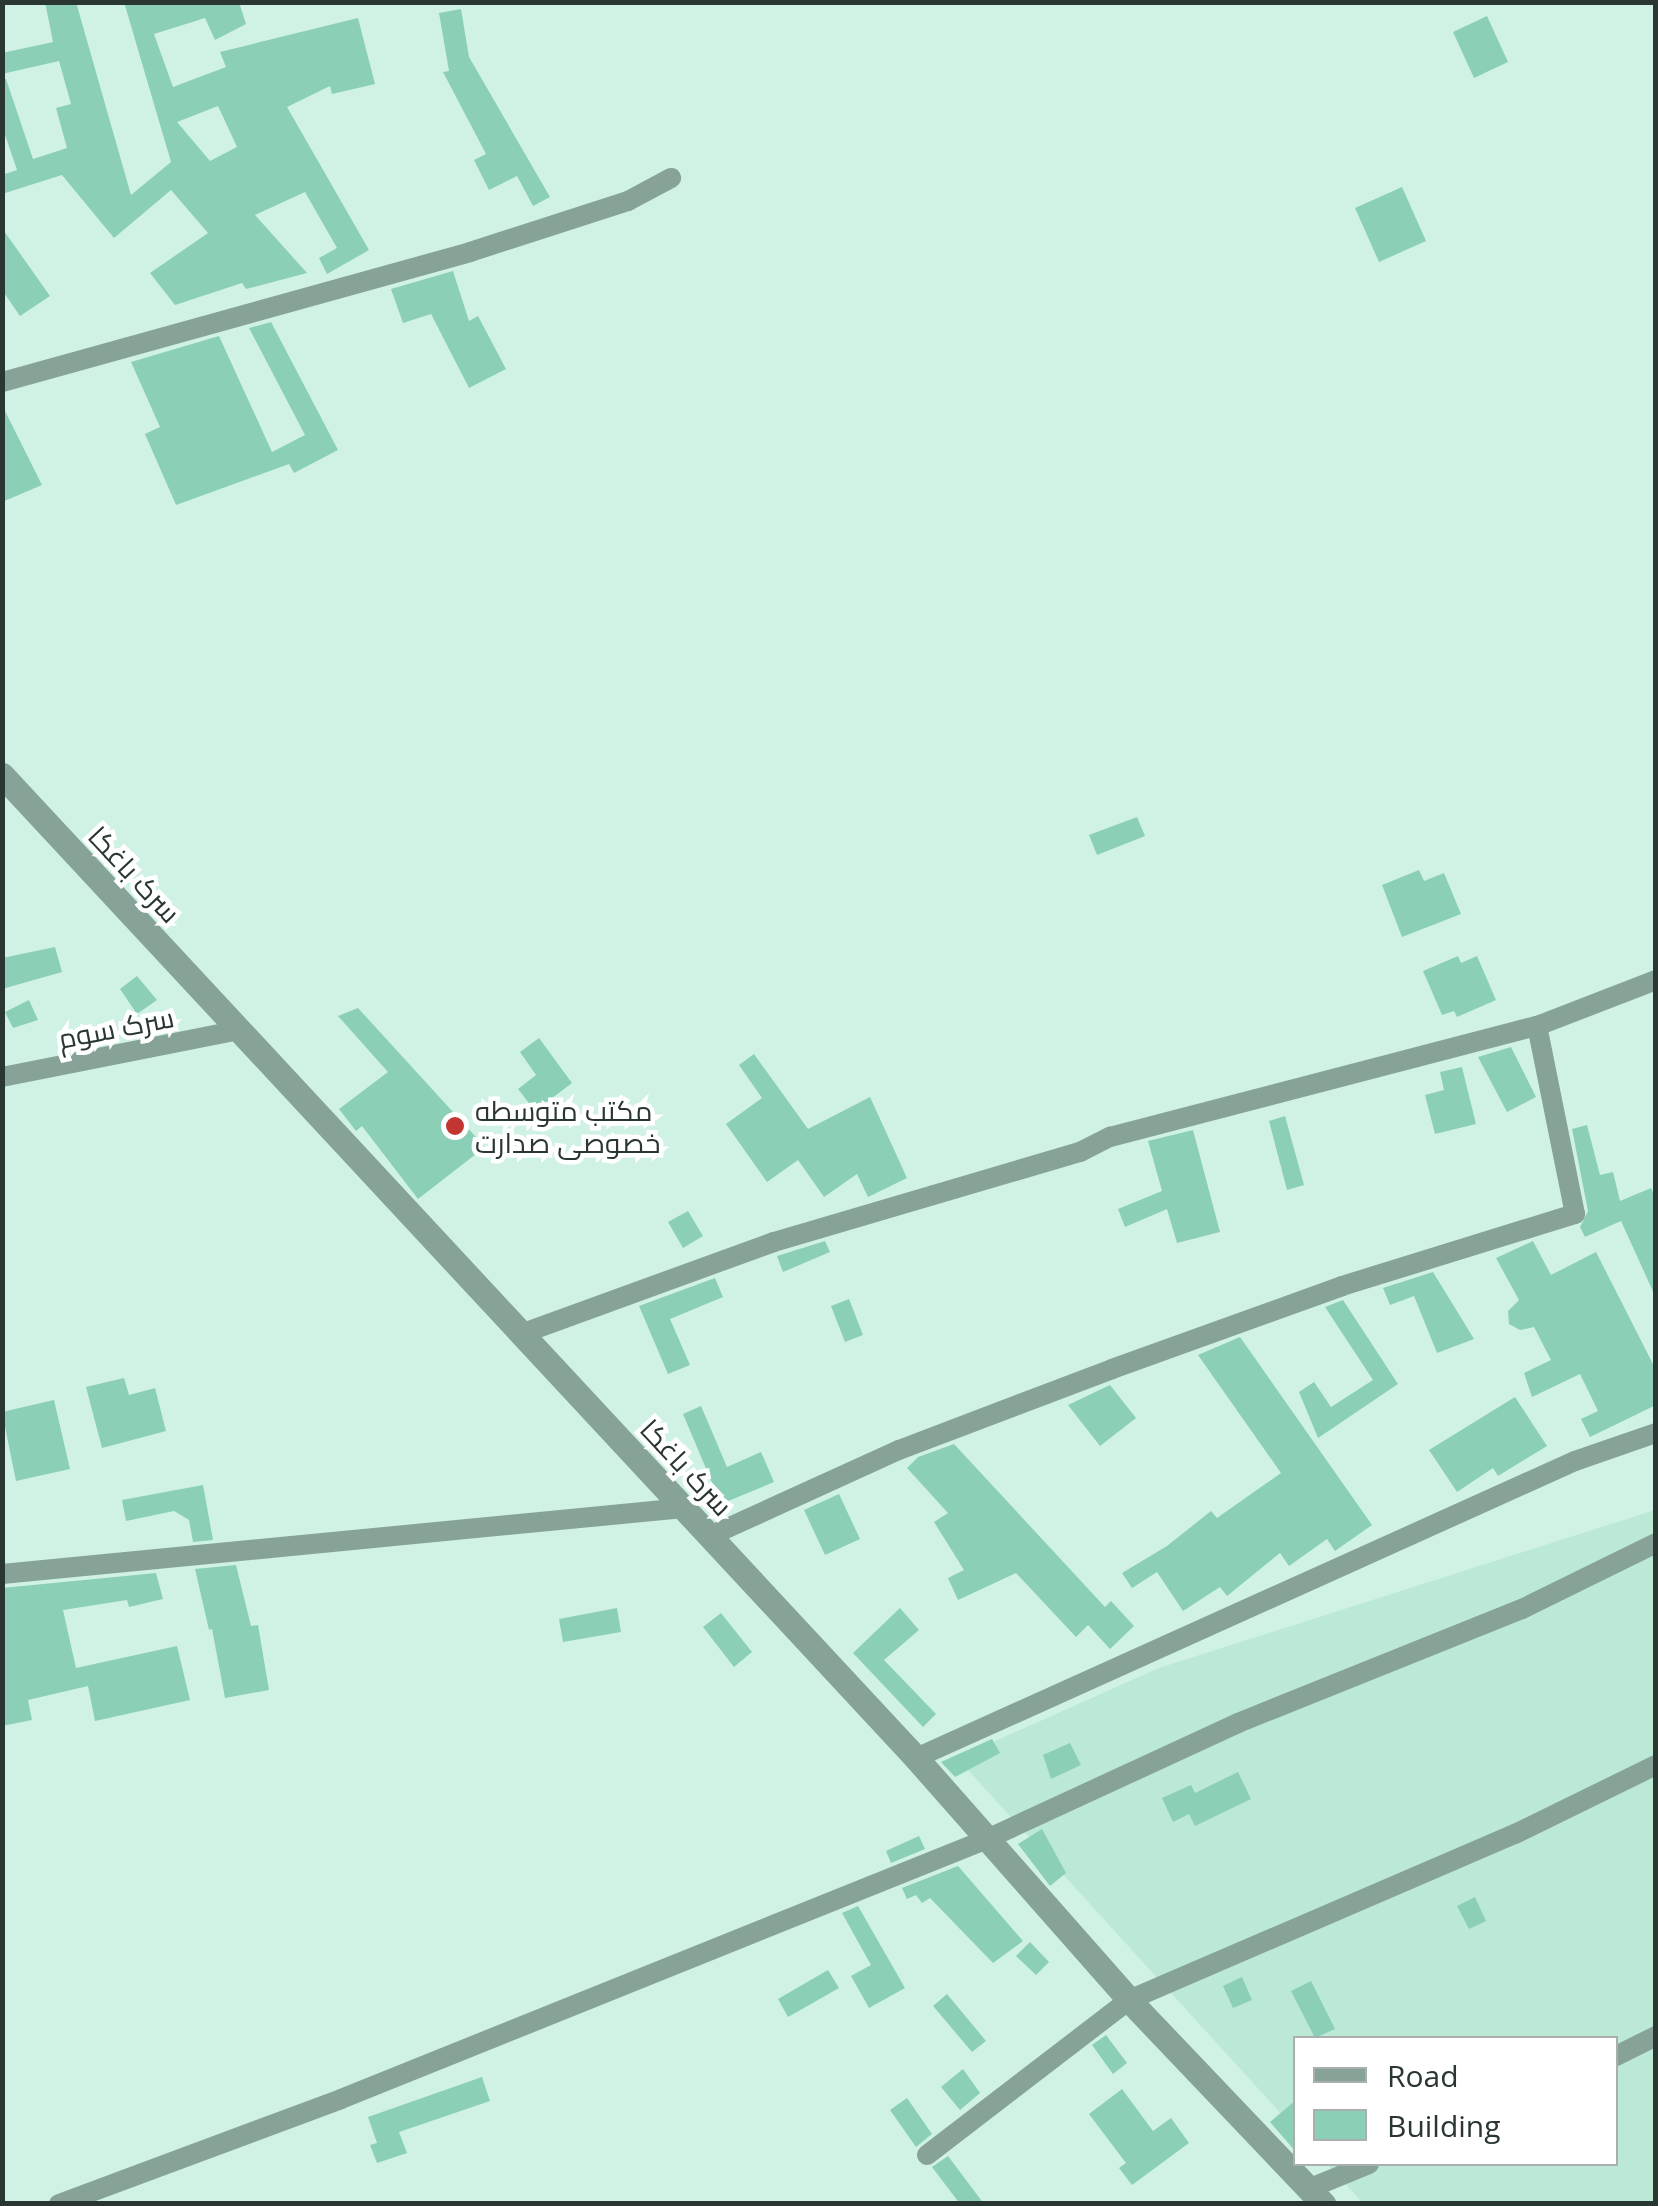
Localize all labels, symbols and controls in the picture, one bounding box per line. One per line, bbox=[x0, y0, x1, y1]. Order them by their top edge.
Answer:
street label: سرک باغکا bbox=[82, 819, 188, 929]
street label: سرک سوم bbox=[55, 999, 177, 1055]
place label: مکتب متوسطه خصوصی صدارت bbox=[475, 1093, 661, 1159]
marker: مکتب متوسطه خصوصی صدارت bbox=[444, 1115, 466, 1137]
street label: سرک باغکا bbox=[634, 1412, 740, 1522]
legend bbox=[1293, 2036, 1618, 2166]
text: Road bbox=[1387, 2055, 1459, 2096]
text: Building bbox=[1387, 2105, 1501, 2146]

